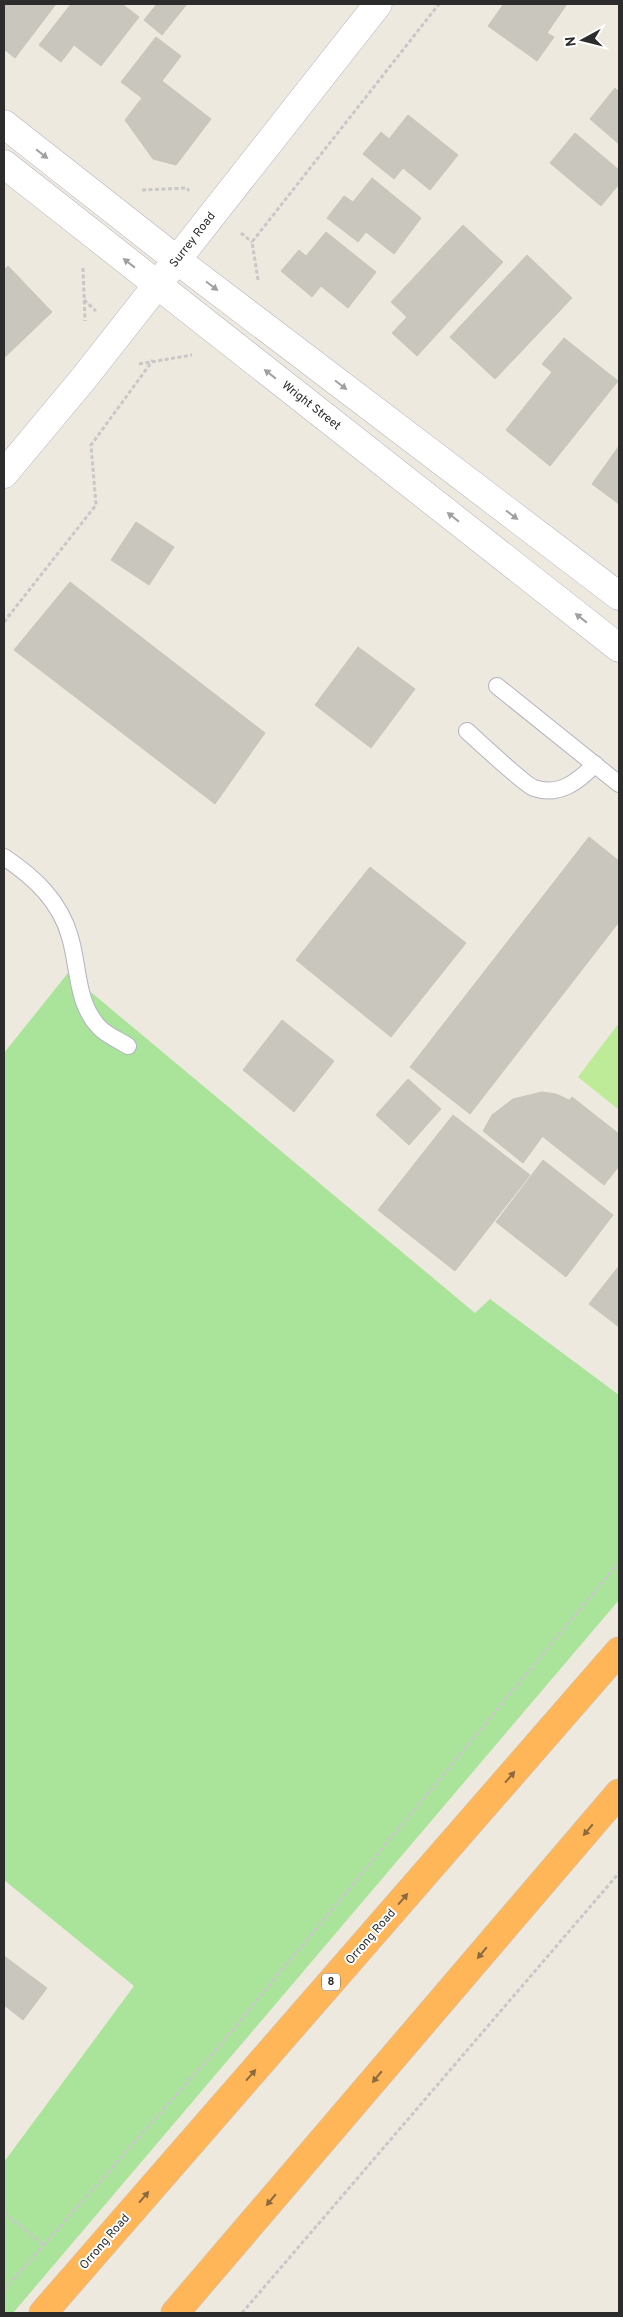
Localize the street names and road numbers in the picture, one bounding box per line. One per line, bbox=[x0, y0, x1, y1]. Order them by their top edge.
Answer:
street label: Surrey Road bbox=[166, 209, 220, 271]
street label: Wright Street bbox=[278, 378, 344, 434]
street label: Orrong Road bbox=[342, 1906, 400, 1968]
road number: 8 bbox=[322, 1974, 340, 1990]
street label: Orrong Road bbox=[76, 2211, 134, 2273]

